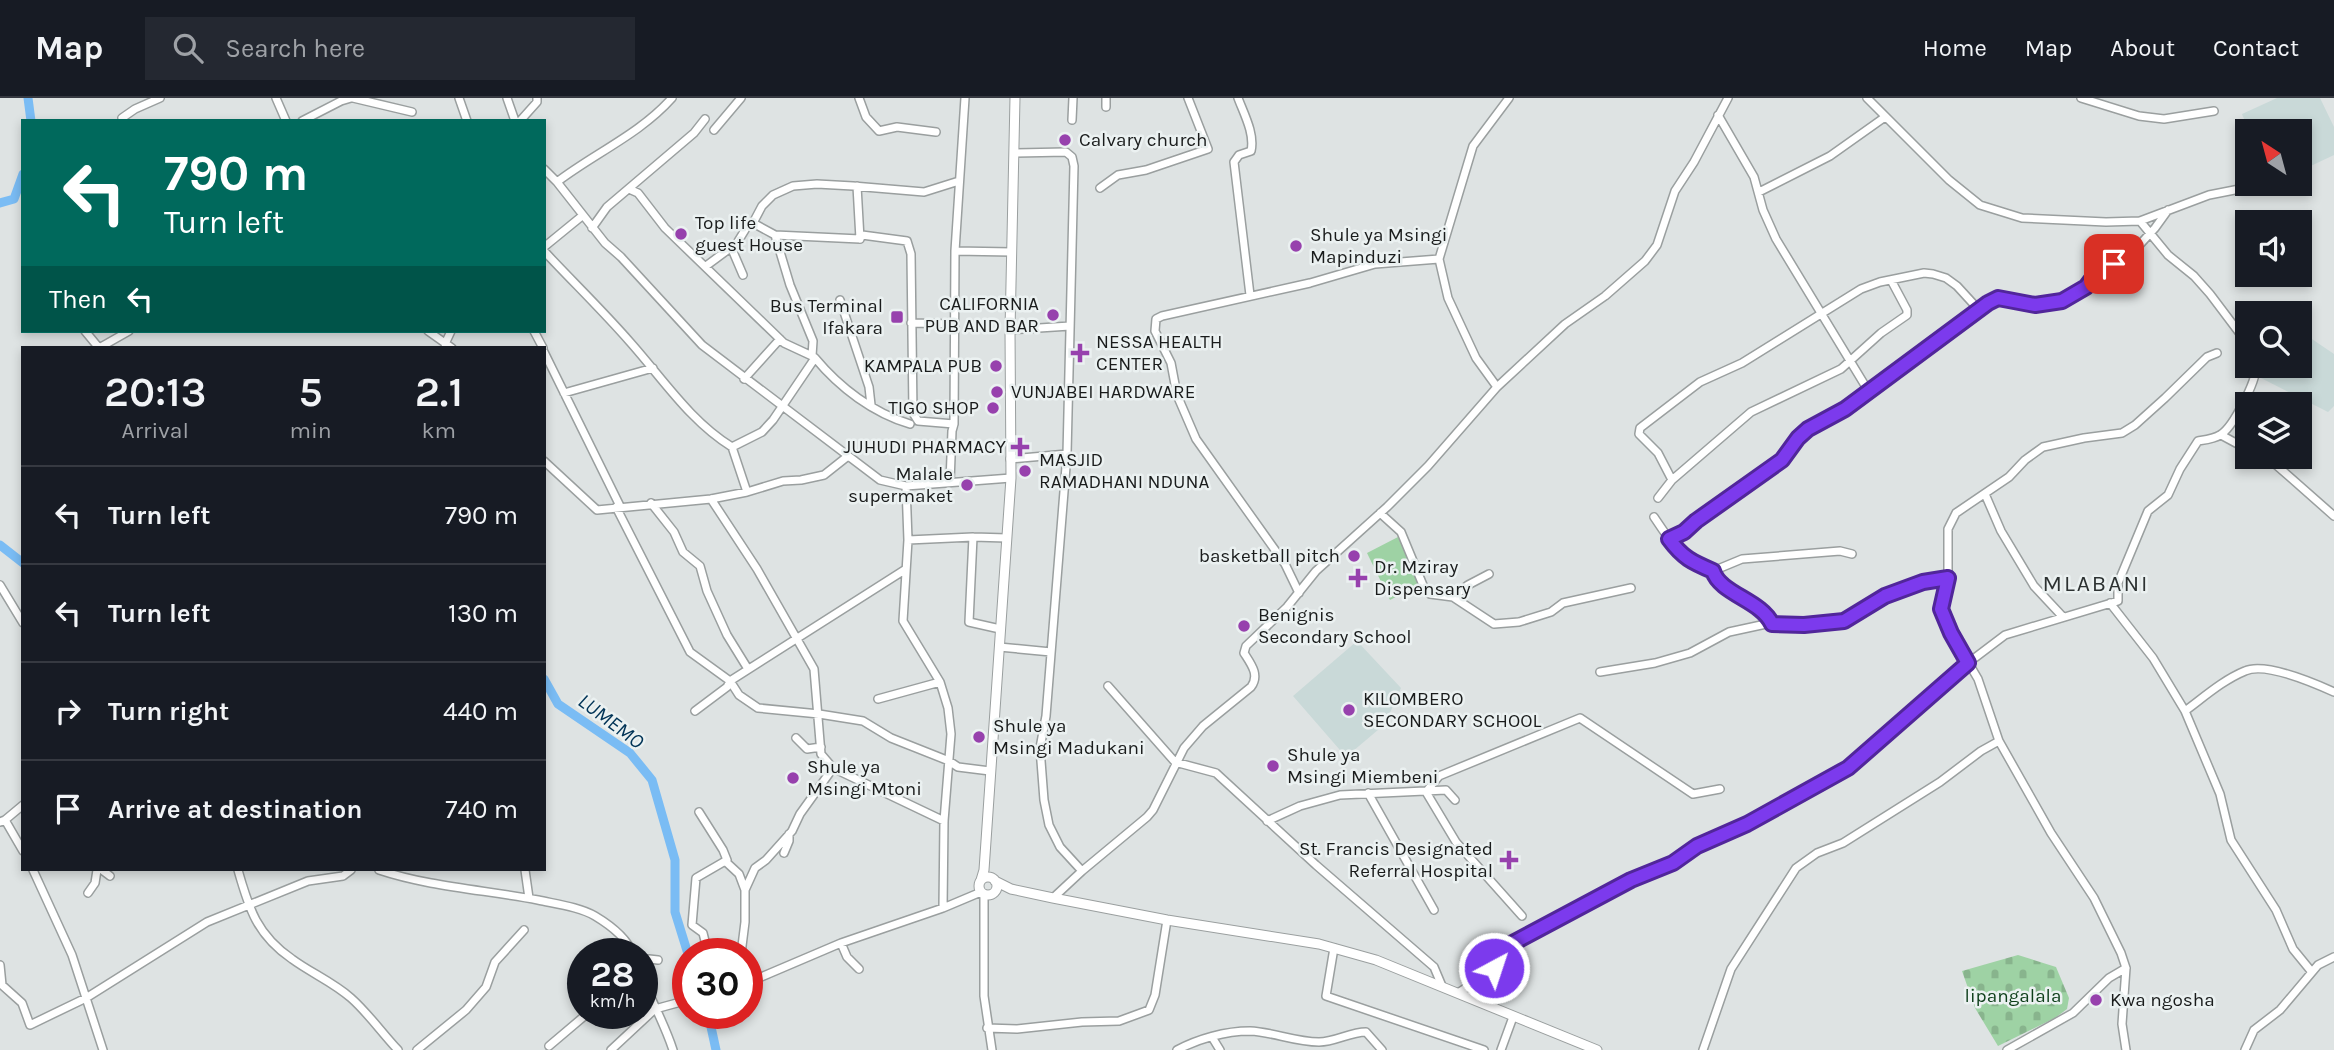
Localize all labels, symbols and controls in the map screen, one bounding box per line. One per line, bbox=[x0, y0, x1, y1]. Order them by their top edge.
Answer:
search box bbox=[145, 17, 635, 80]
text: Map bbox=[35, 29, 103, 67]
icon: search bbox=[169, 29, 207, 67]
text: Search here bbox=[225, 33, 365, 64]
text: Home bbox=[1923, 34, 1987, 62]
text: Map bbox=[2025, 34, 2072, 62]
text: About bbox=[2110, 34, 2175, 62]
text: Contact bbox=[2213, 34, 2299, 62]
north arrow bbox=[2235, 119, 2312, 196]
map controls bbox=[2235, 119, 2312, 469]
place label: Calvary church bbox=[1079, 129, 1208, 151]
marker: Calvary church bbox=[1057, 132, 1073, 148]
text: 790 m bbox=[164, 145, 308, 202]
icon: left bbox=[49, 147, 140, 238]
text: Turn left bbox=[164, 204, 284, 241]
button: sound bbox=[2235, 210, 2312, 287]
place label: Top life guest House bbox=[695, 212, 803, 256]
place label: Shule ya Msingi Mapinduzi bbox=[1310, 224, 1447, 268]
marker: Top life guest House bbox=[673, 226, 689, 242]
pin bbox=[2084, 234, 2144, 294]
marker: Shule ya Msingi Mapinduzi bbox=[1288, 238, 1304, 254]
icon: arrive bbox=[2095, 245, 2133, 283]
icon: left bbox=[121, 280, 159, 318]
text: Then bbox=[49, 284, 107, 315]
place label: CALIFORNIA PUB AND BAR bbox=[924, 293, 1039, 337]
place label: Bus Terminal Ifakara bbox=[770, 295, 883, 339]
button: search bbox=[2235, 301, 2312, 378]
marker: CALIFORNIA PUB AND BAR bbox=[1045, 307, 1061, 323]
marker: Bus Terminal Ifakara bbox=[889, 309, 905, 325]
place label: NESSA HEALTH CENTER bbox=[1096, 331, 1223, 375]
marker: NESSA HEALTH CENTER bbox=[1070, 343, 1090, 363]
place label: KAMPALA PUB bbox=[864, 355, 982, 377]
marker: KAMPALA PUB bbox=[988, 358, 1004, 374]
text: 20:13 bbox=[104, 367, 207, 417]
text: 5 bbox=[298, 367, 323, 417]
text: 2.1 bbox=[415, 367, 463, 417]
place label: VUNJABEI HARDWARE bbox=[1011, 381, 1195, 403]
marker: VUNJABEI HARDWARE bbox=[989, 384, 1005, 400]
button: layers bbox=[2235, 392, 2312, 469]
place label: TIGO SHOP bbox=[888, 397, 979, 419]
marker: TIGO SHOP bbox=[985, 400, 1001, 416]
text: Arrival bbox=[122, 417, 189, 444]
text: min bbox=[289, 417, 332, 444]
text: km bbox=[422, 417, 456, 444]
place label: JUHUDI PHARMACY bbox=[844, 436, 1007, 458]
marker: JUHUDI PHARMACY bbox=[1012, 439, 1028, 455]
place label: MASJID RAMADHANI NDUNA bbox=[1039, 449, 1209, 493]
place label: Malale supermaket bbox=[848, 463, 953, 507]
marker: MASJID RAMADHANI NDUNA bbox=[1017, 463, 1033, 479]
marker: Malale supermaket bbox=[959, 477, 975, 493]
icon: left bbox=[49, 496, 87, 534]
text: Turn left bbox=[108, 500, 210, 531]
text: 790 m bbox=[445, 500, 518, 531]
place label: basketball pitch bbox=[1199, 545, 1340, 567]
marker: basketball pitch bbox=[1346, 548, 1362, 564]
place label: Dr. Mziray Dispensary bbox=[1374, 556, 1471, 600]
marker: Dr. Mziray Dispensary bbox=[1348, 568, 1368, 588]
district label: MLABANI bbox=[2042, 570, 2150, 597]
icon: left bbox=[49, 594, 87, 632]
text: Turn left bbox=[108, 598, 210, 629]
text: 130 m bbox=[448, 598, 518, 629]
place label: Benignis Secondary School bbox=[1258, 604, 1412, 648]
marker: Benignis Secondary School bbox=[1236, 618, 1252, 634]
place label: KILOMBERO SECONDARY SCHOOL bbox=[1363, 688, 1541, 732]
water label: LUMEMO bbox=[573, 689, 649, 754]
icon: right bbox=[49, 692, 87, 730]
text: Turn right bbox=[108, 696, 229, 727]
text: 440 m bbox=[443, 696, 518, 727]
marker: KILOMBERO SECONDARY SCHOOL bbox=[1341, 702, 1357, 718]
place label: Shule ya Msingi Madukani bbox=[993, 715, 1145, 759]
marker: Shule ya Msingi Madukani bbox=[971, 729, 987, 745]
place label: Shule ya Msingi Miembeni bbox=[1287, 744, 1439, 788]
place label: Shule ya Msingi Mtoni bbox=[807, 756, 922, 800]
marker: Shule ya Msingi Miembeni bbox=[1265, 758, 1281, 774]
marker: Shule ya Msingi Mtoni bbox=[785, 770, 801, 786]
icon: arrive bbox=[49, 790, 87, 828]
text: Arrive at destination bbox=[108, 794, 362, 825]
text: 740 m bbox=[445, 794, 518, 825]
place label: St. Francis Designated Referral Hospital bbox=[1299, 838, 1493, 882]
marker: St. Francis Designated Referral Hospital bbox=[1499, 850, 1519, 870]
position arrow bbox=[1457, 931, 1531, 1005]
speed limit sign: 30 bbox=[672, 938, 763, 1029]
text: 28 bbox=[591, 954, 634, 995]
park label: lipangalala bbox=[1965, 985, 2061, 1007]
place label: Kwa ngosha bbox=[2110, 989, 2215, 1011]
text: km/h bbox=[590, 990, 635, 1012]
marker: Kwa ngosha bbox=[2088, 992, 2104, 1008]

